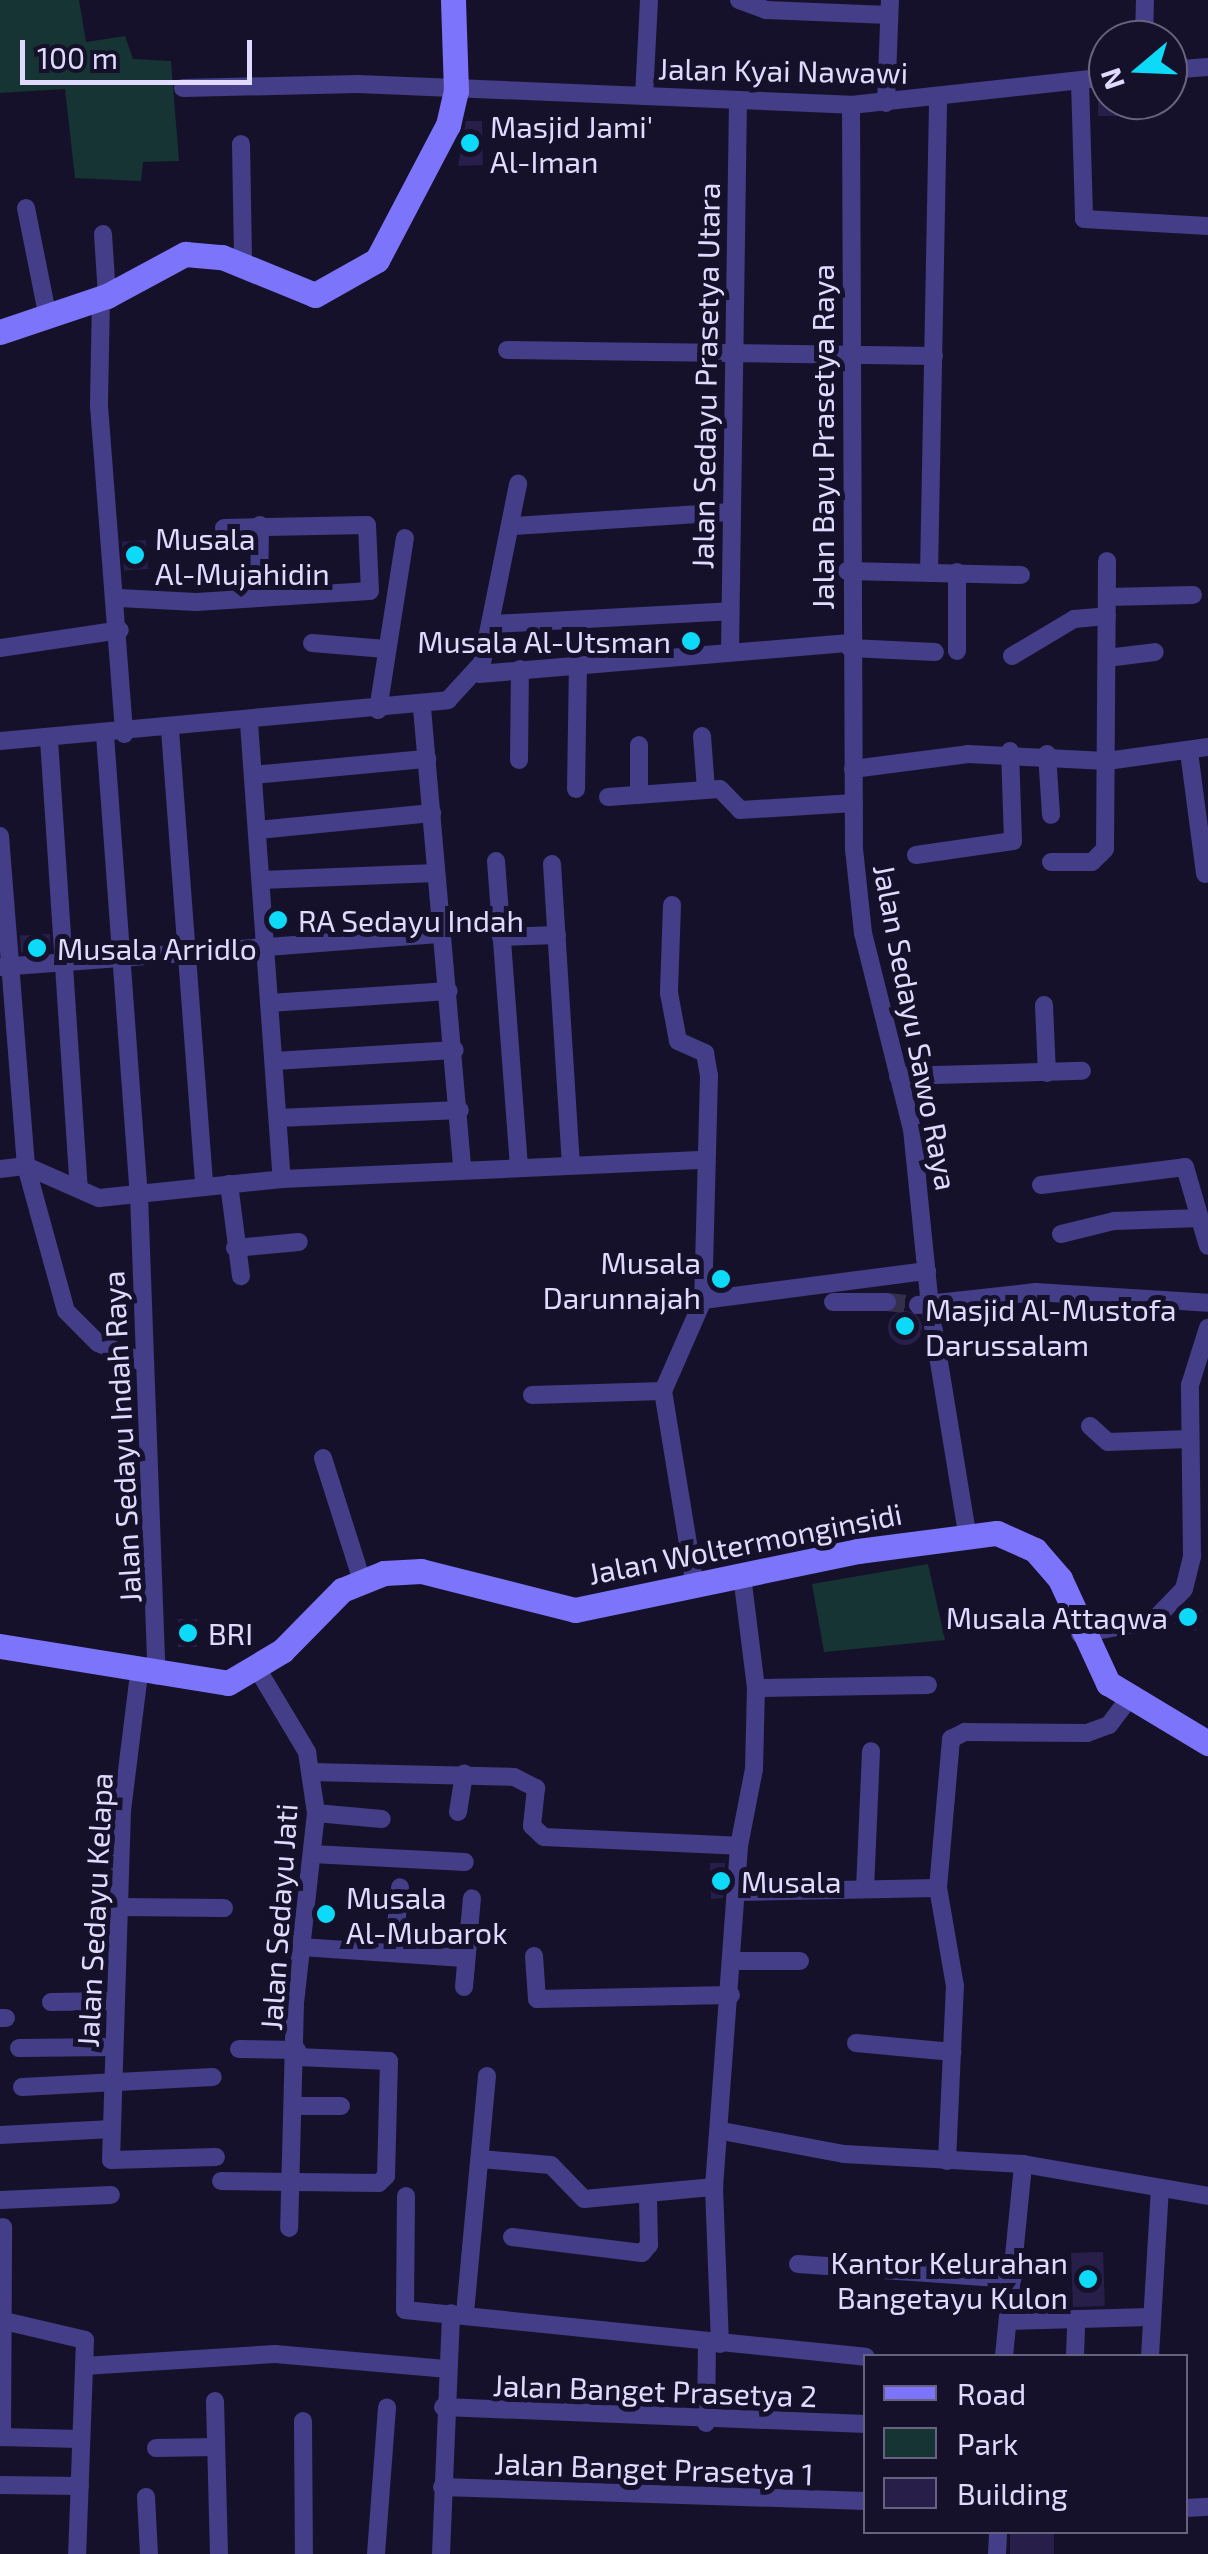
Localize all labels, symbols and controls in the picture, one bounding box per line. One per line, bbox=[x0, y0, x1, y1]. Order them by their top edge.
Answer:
scale bar bbox=[25, 20, 258, 82]
north arrow bbox=[1088, 20, 1188, 120]
text: 100 m bbox=[37, 39, 118, 75]
street label: Jalan Kyai Nawawi bbox=[658, 50, 908, 90]
text: N bbox=[1092, 64, 1131, 94]
place label: Masjid Jami' Al-Iman bbox=[490, 108, 653, 178]
marker: Masjid Jami' Al-Iman bbox=[459, 132, 481, 154]
street label: Jalan Sedayu Prasetya Utara bbox=[684, 182, 726, 570]
street label: Jalan Bayu Prasetya Raya bbox=[804, 264, 840, 610]
place label: Musala Al-Mujahidin bbox=[155, 520, 330, 590]
marker: Musala Al-Mujahidin bbox=[124, 544, 146, 566]
place label: Musala Al-Utsman bbox=[417, 623, 671, 659]
marker: Musala Al-Utsman bbox=[680, 630, 702, 652]
street label: Jalan Sedayu Sawo Raya bbox=[867, 861, 965, 1193]
place label: RA Sedayu Indah bbox=[298, 902, 525, 938]
marker: RA Sedayu Indah bbox=[267, 909, 289, 931]
place label: Musala Arridlo bbox=[57, 930, 257, 966]
marker: Musala Arridlo bbox=[26, 937, 48, 959]
place label: Musala Darunnajah bbox=[543, 1244, 701, 1314]
marker: Musala Darunnajah bbox=[710, 1268, 732, 1290]
street label: Jalan Sedayu Indah Raya bbox=[94, 1270, 148, 1604]
place label: Masjid Al-Mustofa Darussalam bbox=[925, 1291, 1177, 1362]
marker: Masjid Al-Mustofa Darussalam bbox=[894, 1315, 916, 1337]
street label: Jalan Woltermonginsidi bbox=[585, 1495, 905, 1591]
place label: Musala Attaqwa bbox=[945, 1599, 1168, 1635]
marker: Musala Attaqwa bbox=[1177, 1606, 1199, 1628]
place label: BRI bbox=[208, 1615, 253, 1651]
marker: BRI bbox=[177, 1622, 199, 1644]
street label: Jalan Sedayu Kelapa bbox=[69, 1772, 119, 2048]
street label: Jalan Sedayu Jati bbox=[252, 1802, 304, 2032]
place label: Musala bbox=[741, 1863, 841, 1899]
marker: Musala bbox=[710, 1870, 732, 1892]
place label: Musala Al-Mubarok bbox=[346, 1879, 507, 1950]
marker: Musala Al-Mubarok bbox=[315, 1903, 337, 1925]
place label: Kantor Kelurahan Bangetayu Kulon bbox=[830, 2244, 1068, 2314]
marker: Kantor Kelurahan Bangetayu Kulon bbox=[1077, 2268, 1099, 2290]
legend bbox=[863, 2354, 1188, 2534]
street label: Jalan Banget Prasetya 2 bbox=[492, 2366, 818, 2414]
text: Road bbox=[957, 2375, 1026, 2411]
text: Park bbox=[957, 2425, 1018, 2461]
street label: Jalan Banget Prasetya 1 bbox=[494, 2444, 814, 2492]
text: Building bbox=[957, 2475, 1068, 2511]

